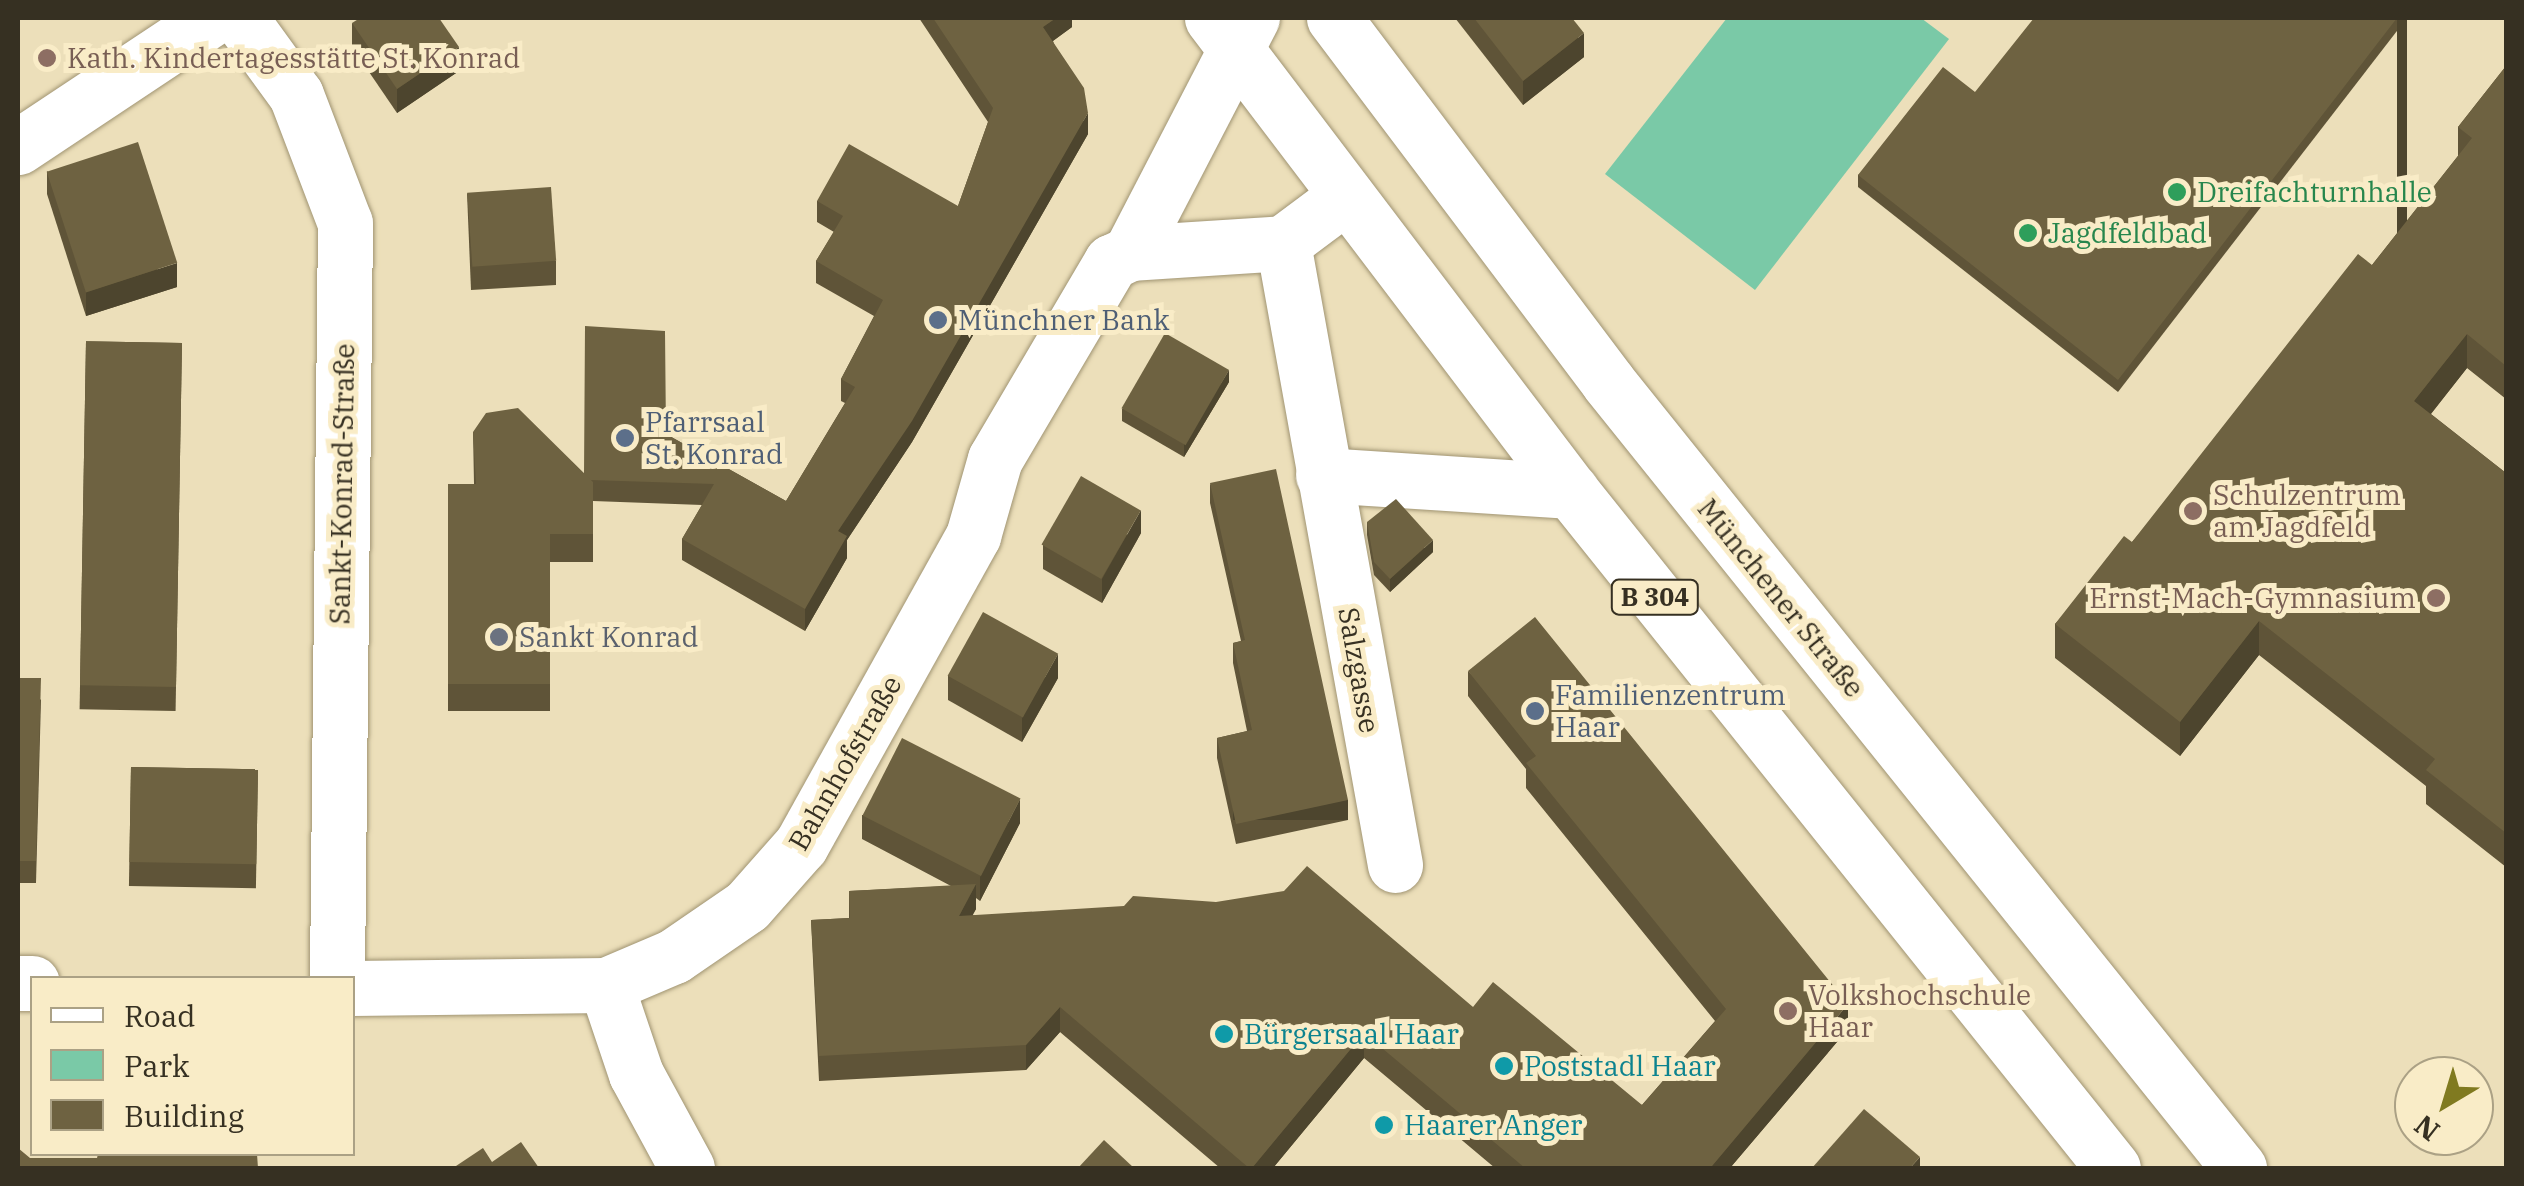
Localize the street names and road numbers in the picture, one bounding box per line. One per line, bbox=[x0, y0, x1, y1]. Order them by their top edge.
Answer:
street label: Sankt-Konrad-Straße bbox=[323, 343, 361, 625]
street label: Münchener Straße bbox=[1691, 492, 1871, 704]
road number: B 304 bbox=[1610, 577, 1700, 617]
street label: Salzgasse bbox=[1331, 605, 1387, 735]
street label: Bahnhofstraße bbox=[781, 670, 909, 856]

